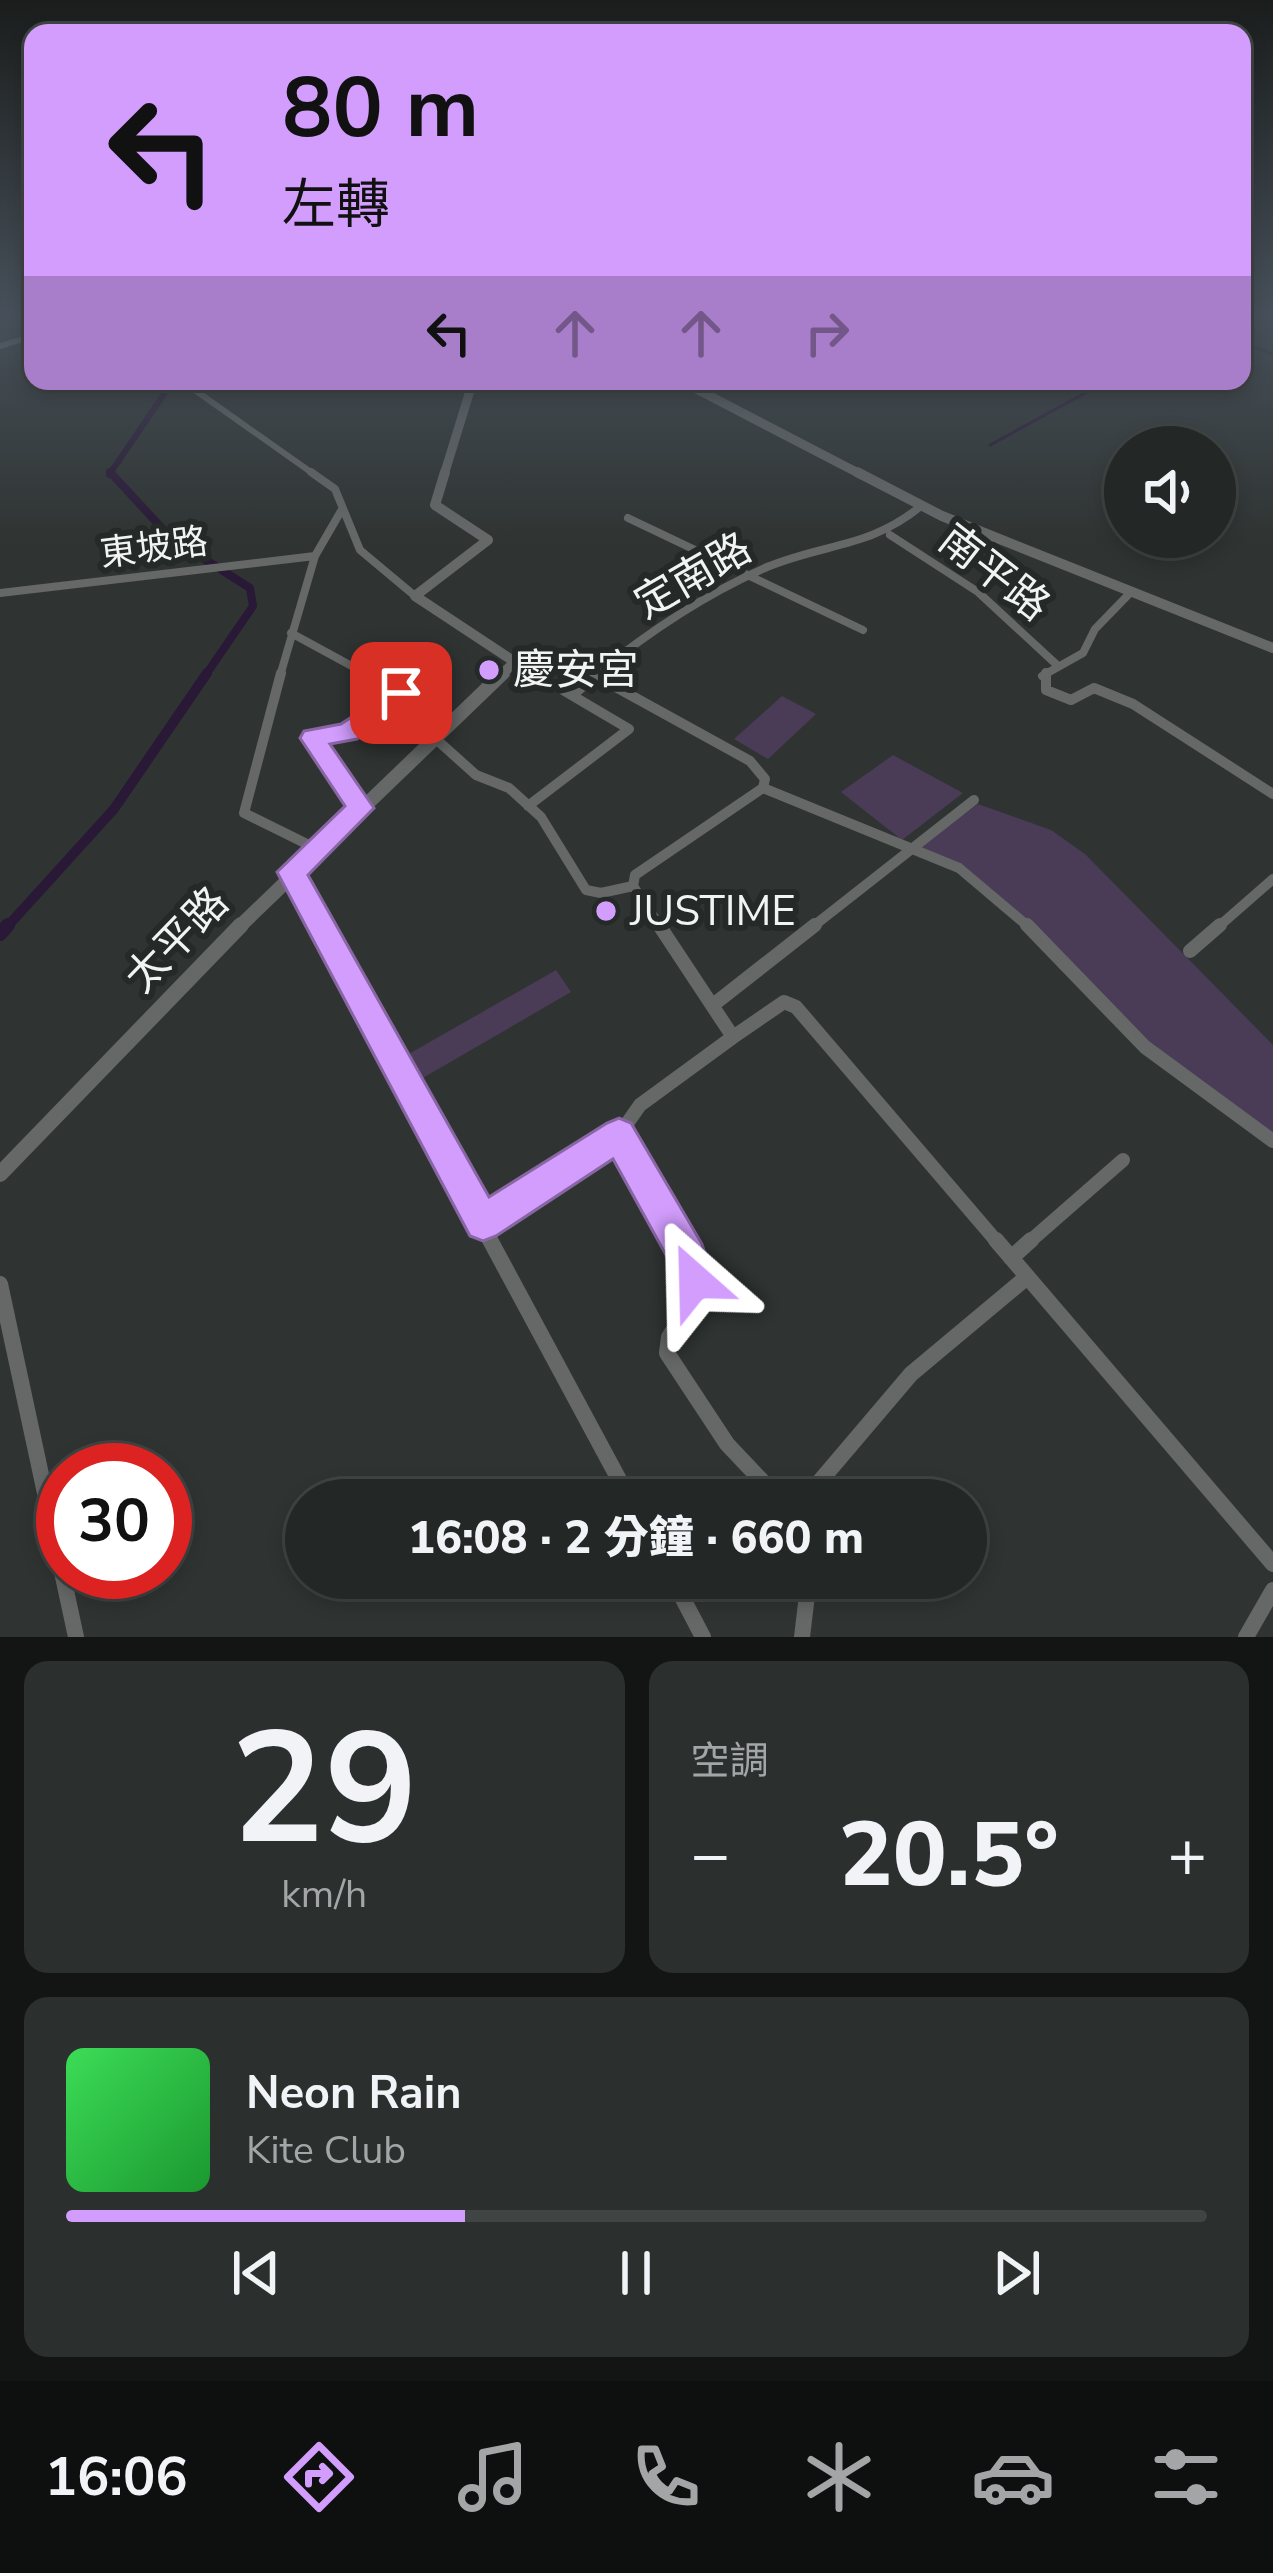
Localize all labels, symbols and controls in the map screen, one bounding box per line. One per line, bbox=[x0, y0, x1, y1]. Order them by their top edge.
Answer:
text: 80 m bbox=[282, 51, 479, 166]
icon: left bbox=[84, 72, 240, 228]
text: 左轉 bbox=[282, 168, 390, 242]
icon: left bbox=[416, 300, 482, 366]
icon: ahead bbox=[542, 300, 608, 366]
icon: ahead bbox=[668, 300, 734, 366]
icon: right bbox=[794, 300, 860, 366]
map controls bbox=[1104, 426, 1236, 558]
button: sound bbox=[1104, 426, 1236, 558]
street label: 南平路 bbox=[927, 512, 1061, 634]
street label: 東坡路 bbox=[97, 517, 211, 579]
street label: 定南路 bbox=[624, 520, 762, 632]
pin bbox=[350, 642, 452, 744]
place label: 慶安宮 bbox=[513, 642, 639, 699]
marker: 慶安宮 bbox=[476, 657, 502, 683]
icon: arrive bbox=[368, 660, 434, 726]
street label: 太平路 bbox=[113, 875, 241, 1005]
place label: JUSTIME bbox=[629, 883, 796, 940]
marker: JUSTIME bbox=[593, 898, 619, 924]
position arrow bbox=[632, 1218, 758, 1344]
speed limit sign: 30 bbox=[36, 1443, 192, 1599]
text: 16:08 · 2 分鐘 · 660 m bbox=[408, 1508, 864, 1569]
text: 29 bbox=[231, 1683, 418, 1896]
text: 空調 bbox=[691, 1735, 769, 1788]
text: 20.5° bbox=[839, 1794, 1059, 1917]
text: − bbox=[691, 1810, 730, 1900]
text: + bbox=[1167, 1810, 1207, 1900]
text: km/h bbox=[281, 1868, 367, 1921]
text: Neon Rain bbox=[246, 2063, 462, 2124]
text: Kite Club bbox=[246, 2124, 406, 2177]
icon: previous bbox=[223, 2240, 289, 2306]
icon: pause bbox=[603, 2240, 669, 2306]
icon: next bbox=[984, 2240, 1050, 2306]
icon: directions bbox=[277, 2435, 361, 2519]
icon: music bbox=[451, 2435, 535, 2519]
icon: phone bbox=[624, 2435, 708, 2519]
icon: climate bbox=[797, 2435, 881, 2519]
icon: car bbox=[971, 2435, 1055, 2519]
icon: filters bbox=[1144, 2435, 1228, 2519]
text: 16:06 bbox=[45, 2440, 188, 2514]

